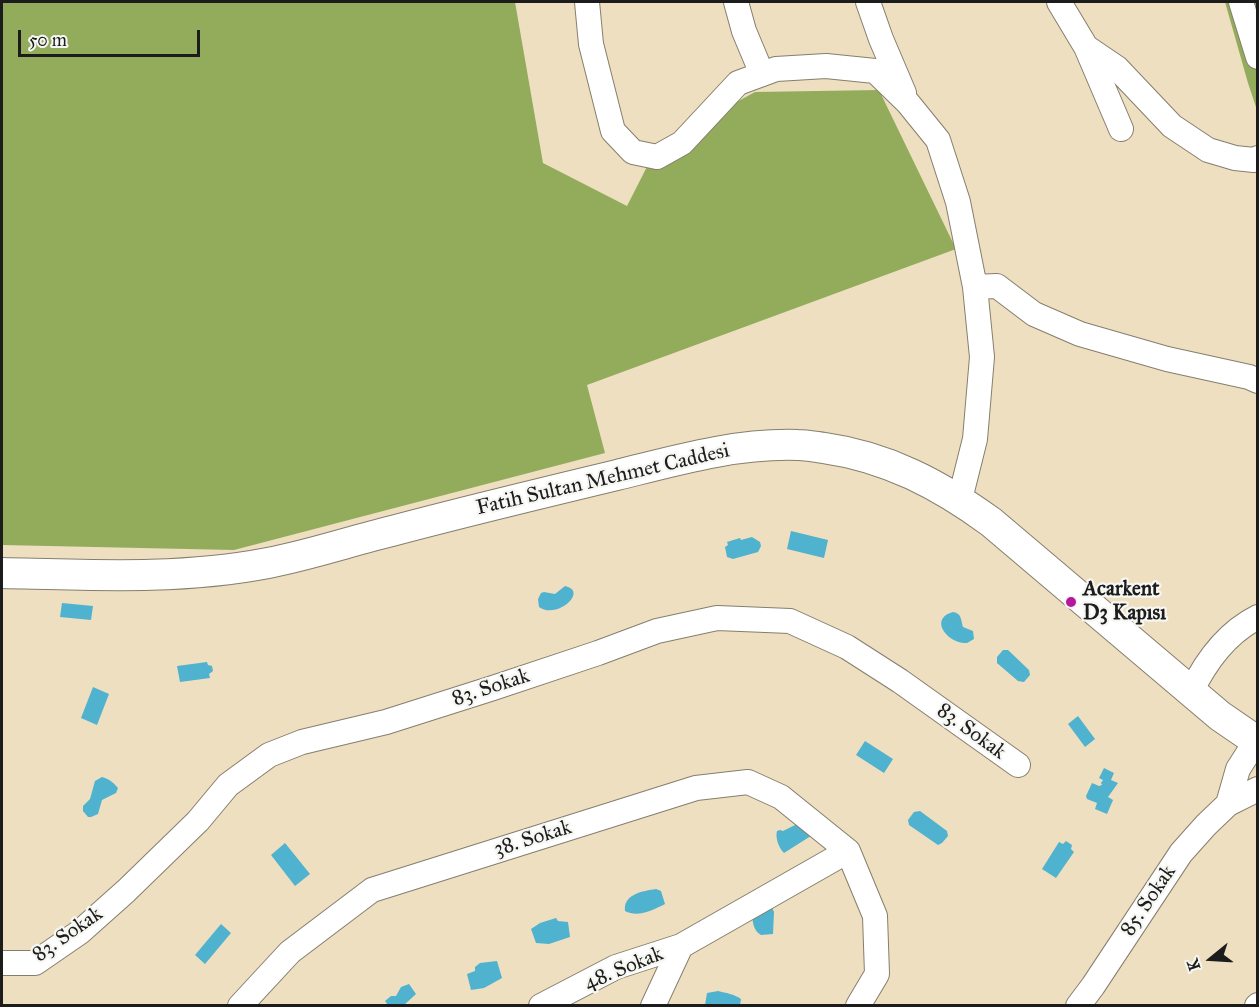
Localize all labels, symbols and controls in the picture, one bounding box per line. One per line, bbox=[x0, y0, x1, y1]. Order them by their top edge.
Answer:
scale bar bbox=[21, 18, 202, 56]
text: 50 m bbox=[29, 29, 67, 51]
street label: Fatih Sultan Mehmet Caddesi bbox=[474, 439, 732, 521]
place label: Acarkent D3 Kapısı bbox=[1083, 577, 1166, 627]
marker: Acarkent D3 Kapısı bbox=[1064, 595, 1078, 609]
street label: 83. Sokak bbox=[449, 664, 533, 712]
street label: 83. Sokak bbox=[931, 698, 1011, 766]
street label: 38. Sokak bbox=[491, 815, 575, 863]
street label: 85. Sokak bbox=[1116, 861, 1182, 941]
street label: 83. Sokak bbox=[28, 902, 108, 968]
north arrow bbox=[1181, 929, 1241, 989]
street label: 48. Sokak bbox=[581, 942, 667, 996]
text: K bbox=[1183, 956, 1204, 973]

